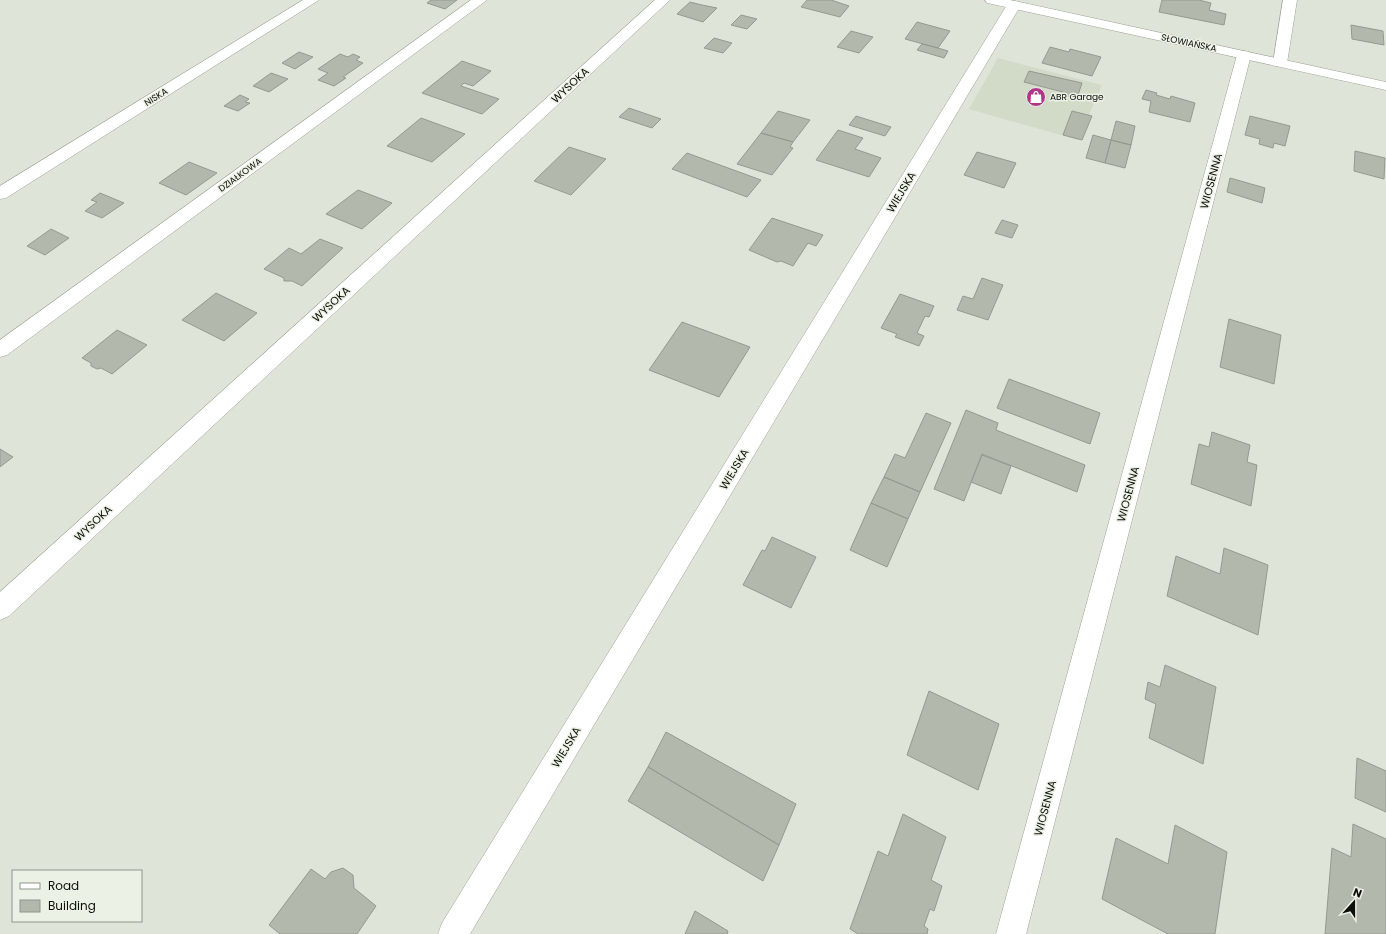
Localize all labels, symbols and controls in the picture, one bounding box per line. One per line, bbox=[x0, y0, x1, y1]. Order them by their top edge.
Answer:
street label: SŁOWIAŃSKA bbox=[1160, 31, 1218, 55]
street label: WYSOKA bbox=[548, 63, 593, 107]
street label: NISKA bbox=[142, 85, 170, 109]
shop icon: ABR Garage bbox=[1025, 86, 1047, 108]
place label: ABR Garage bbox=[1050, 91, 1104, 103]
street label: WIOSENNA bbox=[1196, 151, 1226, 211]
street label: DZIAŁKOWA bbox=[216, 155, 264, 195]
street label: WIEJSKA bbox=[882, 168, 920, 216]
street label: WYSOKA bbox=[309, 282, 354, 326]
street label: WIEJSKA bbox=[715, 445, 753, 493]
street label: WIOSENNA bbox=[1113, 464, 1143, 524]
street label: WYSOKA bbox=[71, 501, 116, 545]
street label: WIEJSKA bbox=[547, 723, 585, 771]
street label: WIOSENNA bbox=[1030, 778, 1060, 838]
legend bbox=[12, 870, 142, 922]
text: Road bbox=[48, 877, 79, 894]
north arrow bbox=[1334, 882, 1374, 922]
text: N bbox=[1351, 884, 1364, 902]
text: Building bbox=[48, 897, 96, 914]

